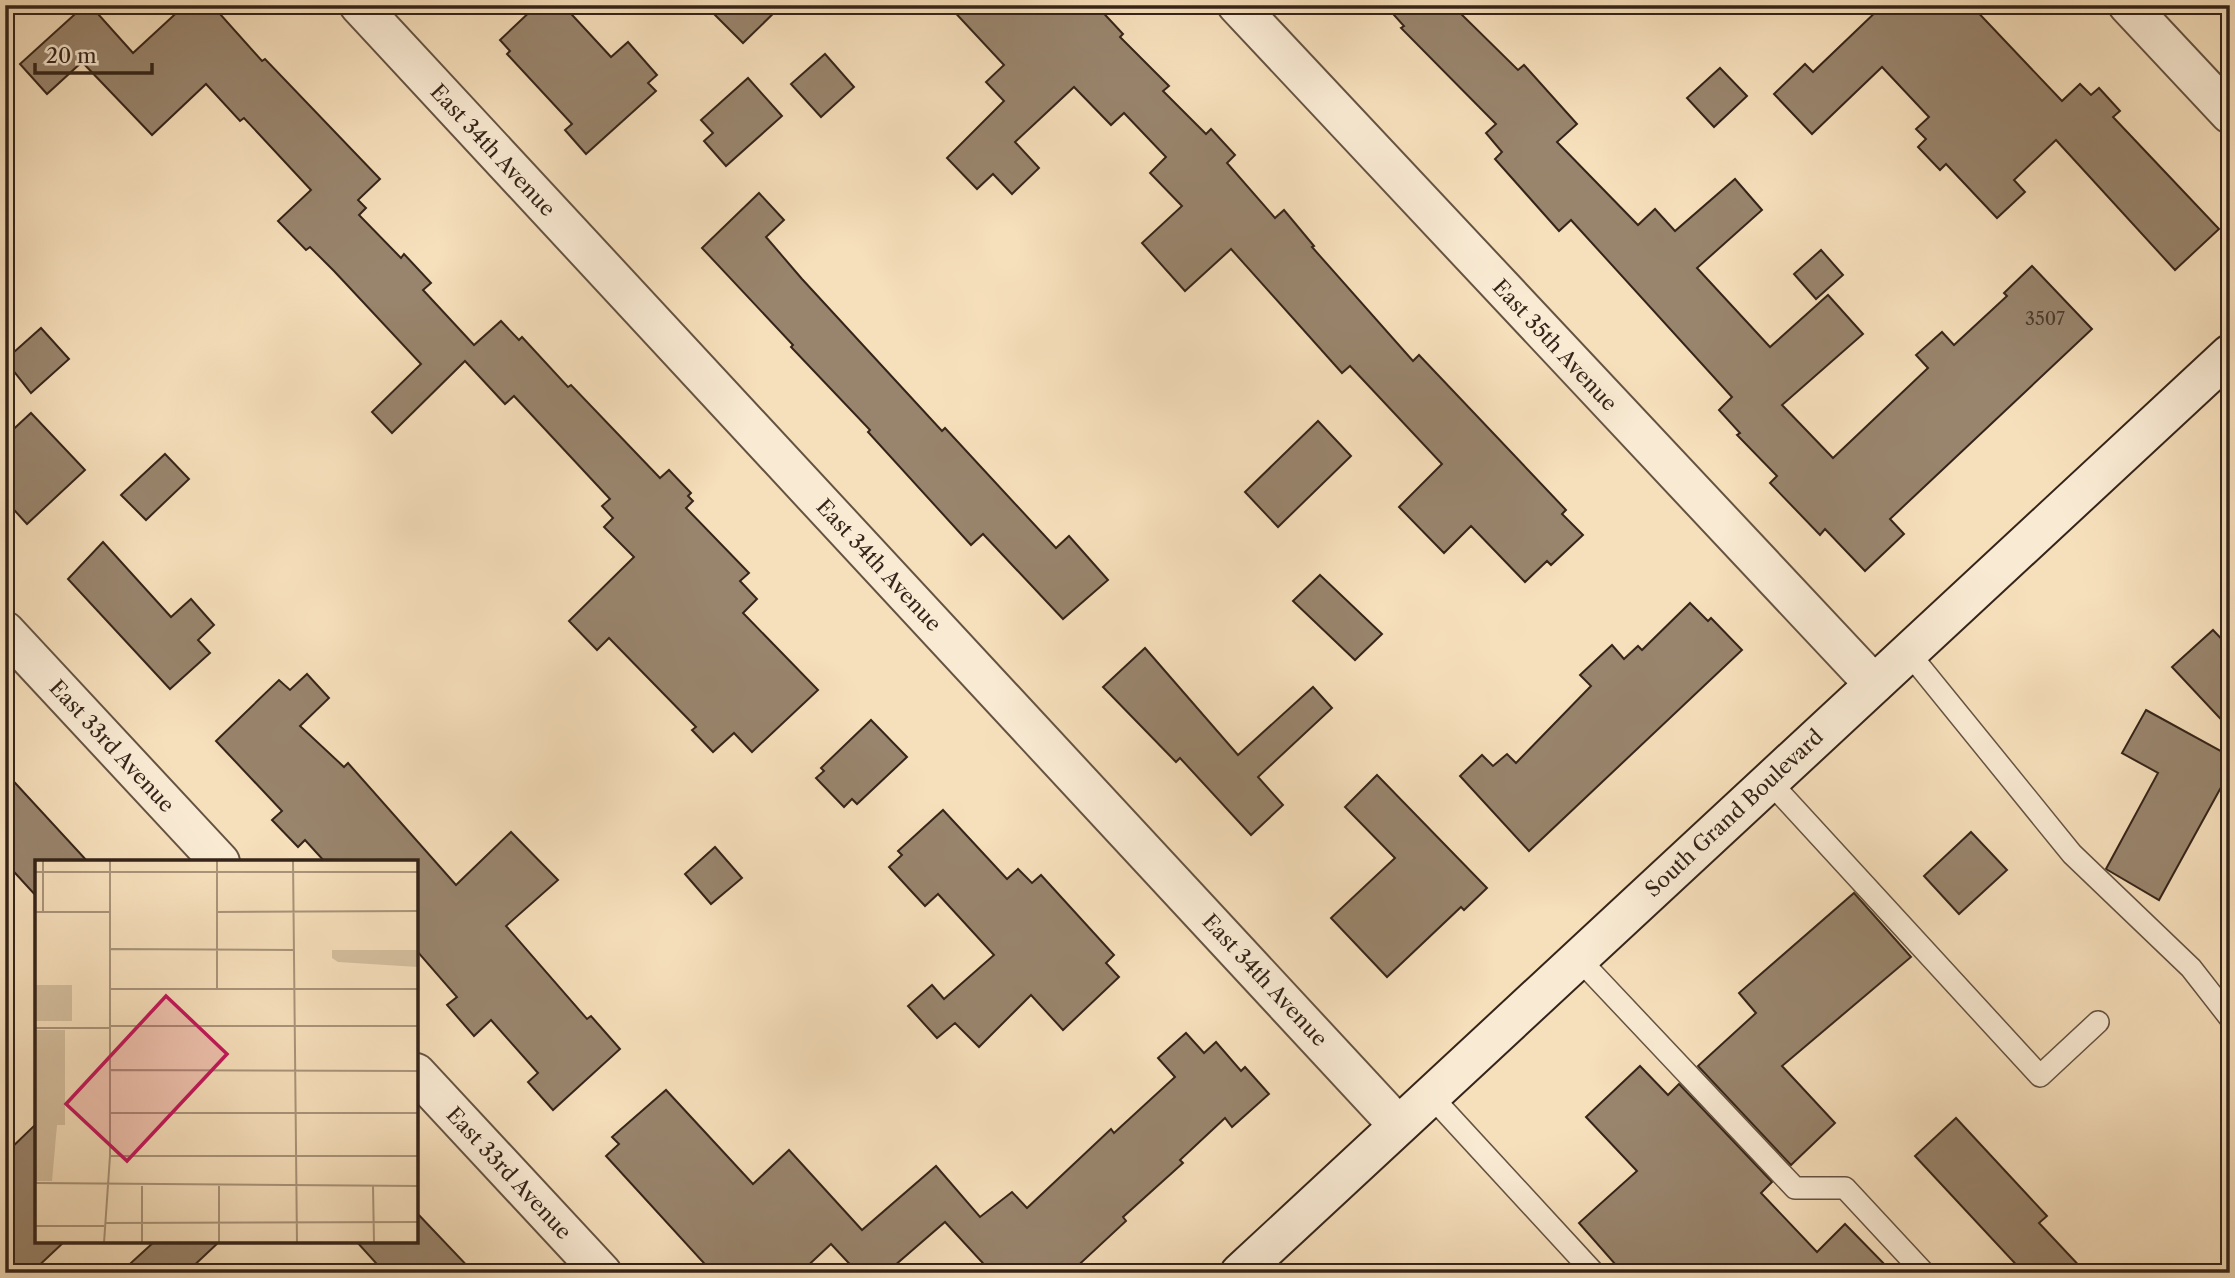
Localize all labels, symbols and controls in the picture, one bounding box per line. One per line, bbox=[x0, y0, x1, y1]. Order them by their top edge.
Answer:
scale bar bbox=[35, 32, 152, 76]
text: 20 m bbox=[46, 43, 97, 68]
street label: East 34th Avenue bbox=[425, 79, 561, 221]
street label: East 35th Avenue bbox=[1488, 274, 1622, 416]
house number: 3507 bbox=[2025, 308, 2065, 330]
street label: East 34th Avenue bbox=[811, 494, 947, 636]
street label: East 33rd Avenue bbox=[44, 675, 180, 817]
street label: South Grand Boulevard bbox=[1640, 724, 1828, 902]
inset map bbox=[35, 860, 418, 1243]
street label: East 34th Avenue bbox=[1197, 909, 1333, 1051]
street label: East 33rd Avenue bbox=[441, 1102, 577, 1244]

